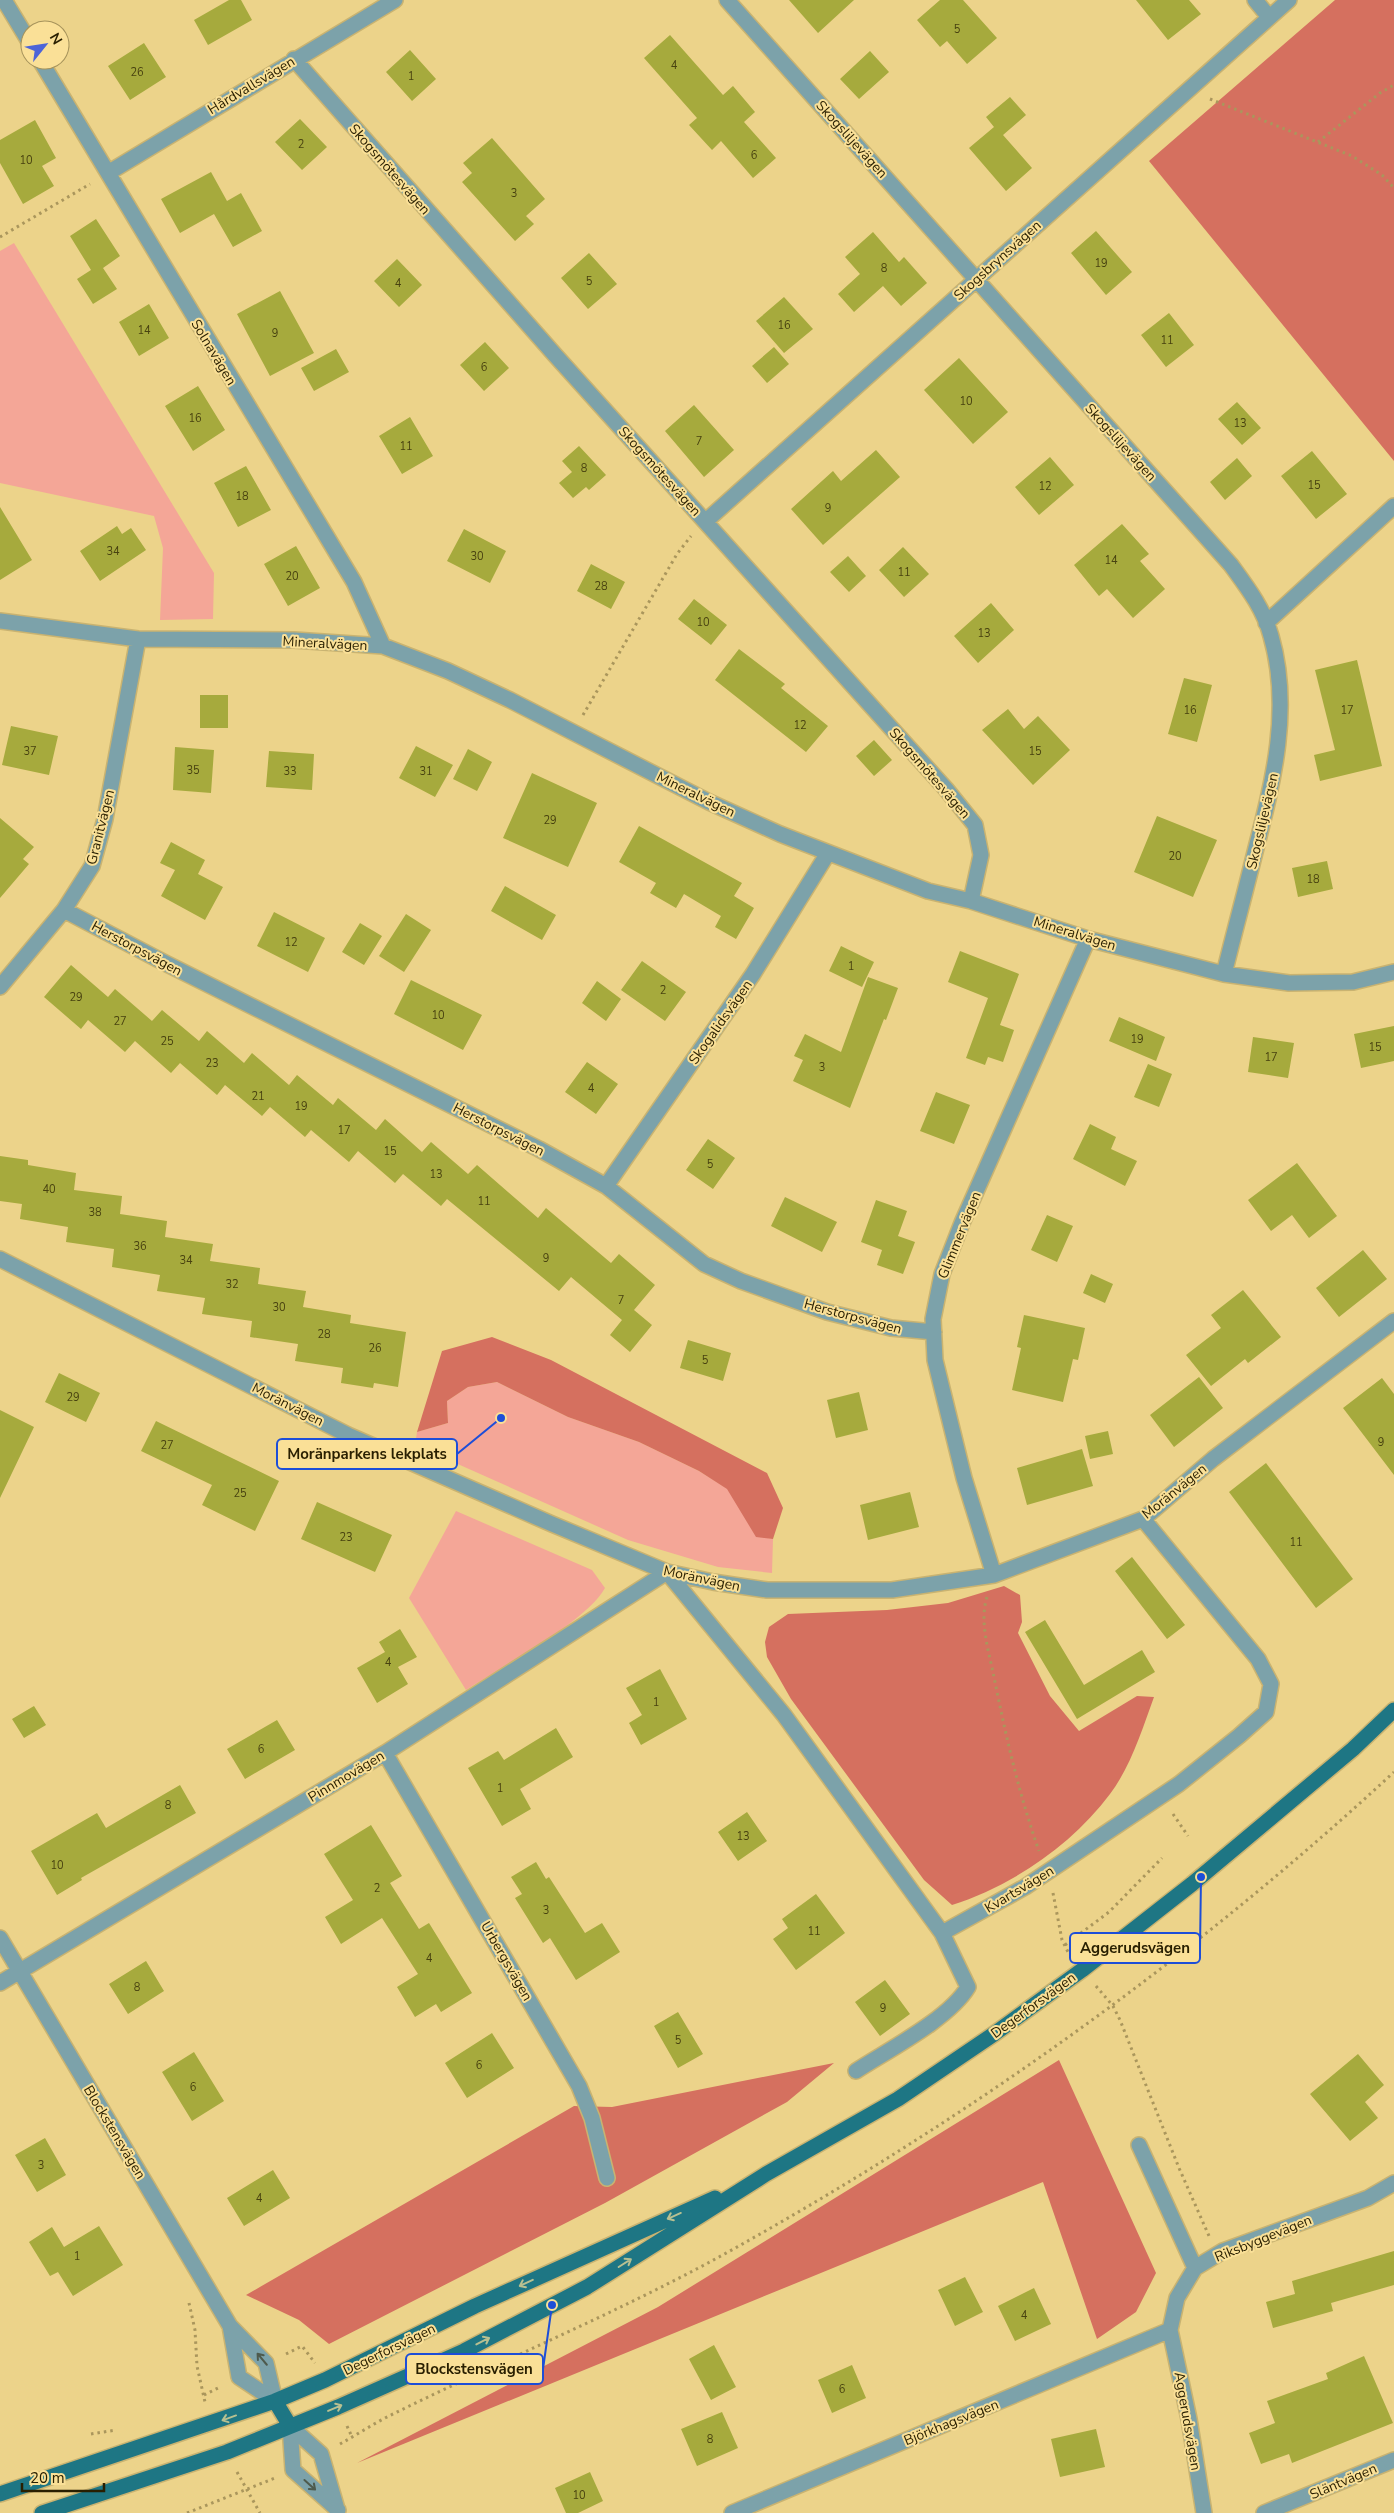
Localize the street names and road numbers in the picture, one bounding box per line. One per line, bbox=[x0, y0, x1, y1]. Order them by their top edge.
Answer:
street label: Hårdvallsvägen bbox=[204, 52, 298, 119]
street label: Skogsliljevägen bbox=[812, 96, 892, 182]
street label: Skogsmötesvägen bbox=[345, 120, 434, 219]
street label: Skogsbrynsvägen bbox=[950, 216, 1045, 305]
street label: Solnavägen bbox=[186, 316, 241, 389]
street label: Skogsliljevägen bbox=[1081, 399, 1161, 485]
street label: Skogsmötesvägen bbox=[614, 422, 705, 520]
street label: Mineralvägen bbox=[282, 632, 368, 655]
street label: Skogsmötesvägen bbox=[885, 724, 974, 823]
street label: Mineralvägen bbox=[653, 767, 738, 822]
street label: Skogsliljevägen bbox=[1242, 771, 1283, 871]
street label: Granitvägen bbox=[82, 788, 119, 867]
street label: Mineralvägen bbox=[1031, 912, 1118, 955]
street label: Herstorpsvägen bbox=[88, 917, 185, 980]
street label: Skogalidsvägen bbox=[684, 976, 757, 1068]
street label: Herstorpsvägen bbox=[450, 1098, 548, 1161]
street label: Glimmervägen bbox=[933, 1189, 986, 1282]
street label: Herstorpsvägen bbox=[802, 1294, 904, 1339]
street label: Moränvägen bbox=[249, 1378, 327, 1431]
street label: Moränvägen bbox=[1138, 1459, 1211, 1523]
street label: Moränvägen bbox=[662, 1561, 742, 1596]
street label: Pinnmovägen bbox=[305, 1746, 388, 1807]
street label: Kvartsvägen bbox=[981, 1861, 1058, 1918]
street label: Urbergsvägen bbox=[476, 1918, 537, 2004]
street label: Degerforsvägen bbox=[987, 1968, 1080, 2043]
street label: Blockstensvägen bbox=[79, 2082, 150, 2183]
street label: Riksbyggevägen bbox=[1212, 2210, 1315, 2267]
street label: Degerforsvägen bbox=[340, 2319, 439, 2380]
street label: Aggerudsvägen bbox=[1169, 2370, 1206, 2472]
street label: Björkhagsvägen bbox=[901, 2395, 1001, 2450]
street label: Släntvägen bbox=[1307, 2459, 1380, 2504]

